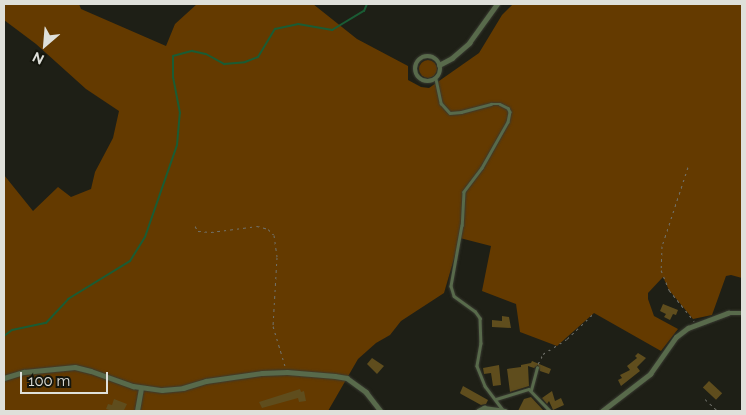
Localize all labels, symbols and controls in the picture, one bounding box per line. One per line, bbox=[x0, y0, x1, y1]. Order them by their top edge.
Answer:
north arrow bbox=[20, 20, 70, 70]
text: N bbox=[30, 49, 47, 68]
scale bar bbox=[22, 362, 110, 394]
text: 100 m bbox=[28, 372, 70, 390]

